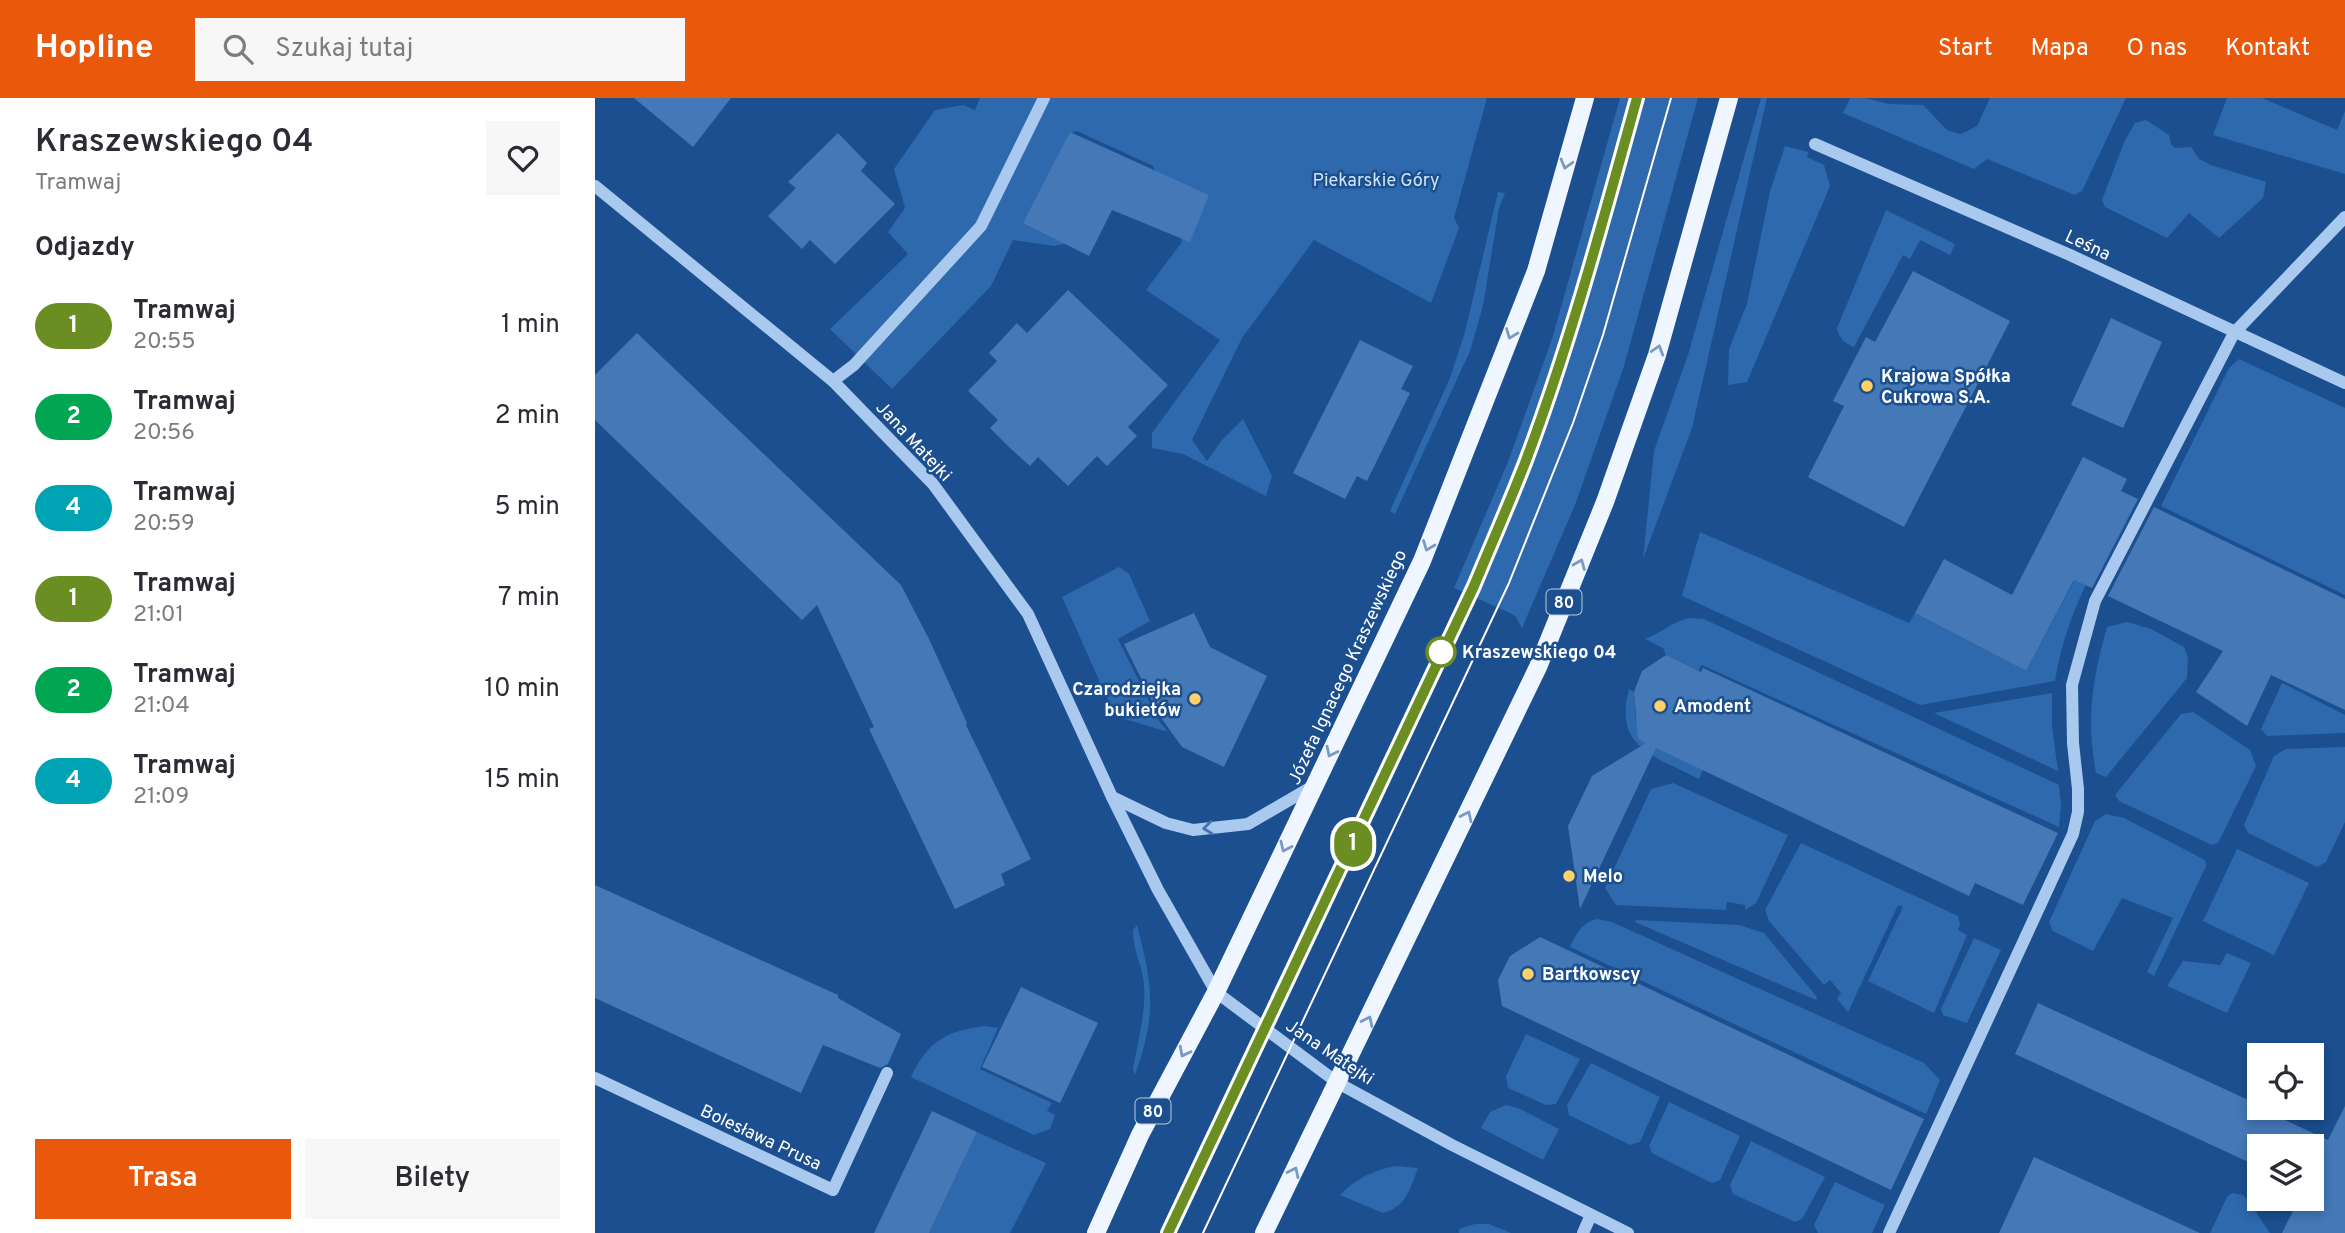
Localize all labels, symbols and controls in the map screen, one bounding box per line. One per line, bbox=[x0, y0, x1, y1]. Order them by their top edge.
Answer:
search box bbox=[195, 18, 685, 81]
text: Hopline bbox=[35, 28, 153, 70]
icon: search bbox=[219, 30, 257, 68]
text: Szukaj tutaj bbox=[275, 33, 413, 66]
text: Start bbox=[1938, 34, 1993, 64]
text: Mapa bbox=[2031, 34, 2089, 64]
text: O nas bbox=[2127, 34, 2187, 64]
text: Kontakt bbox=[2225, 34, 2310, 64]
button: heart bbox=[486, 121, 560, 195]
text: Kraszewskiego 04 bbox=[35, 122, 314, 164]
one-way arrow bbox=[1560, 157, 1575, 169]
text: Tramwaj bbox=[35, 169, 121, 198]
park label: Piekarskie Góry bbox=[1313, 170, 1439, 193]
street label: Leśna bbox=[2061, 226, 2114, 267]
text: Odjazdy bbox=[35, 232, 135, 265]
text: Tramwaj bbox=[133, 295, 236, 328]
text: 1 min bbox=[501, 309, 560, 342]
text: 1 bbox=[69, 311, 78, 341]
text: 20:55 bbox=[133, 328, 196, 357]
one-way arrow bbox=[1505, 328, 1519, 340]
one-way arrow bbox=[1650, 345, 1664, 357]
place label: Krajowa Spółka Cukrowa S.A. bbox=[1881, 366, 2011, 410]
marker: Krajowa Spółka Cukrowa S.A. bbox=[1859, 378, 1875, 394]
text: Tramwaj bbox=[133, 386, 236, 419]
street label: Jana Matejki bbox=[870, 397, 956, 487]
text: 2 min bbox=[495, 400, 560, 433]
text: 2 bbox=[66, 402, 81, 432]
text: 20:56 bbox=[133, 419, 195, 448]
text: Tramwaj bbox=[133, 477, 236, 510]
text: 5 min bbox=[494, 491, 560, 524]
text: 4 bbox=[66, 493, 81, 523]
text: 20:59 bbox=[133, 510, 195, 539]
one-way arrow bbox=[1422, 540, 1436, 552]
street label: Józefa Ignacego Kraszewskiego bbox=[1284, 546, 1413, 789]
one-way arrow bbox=[1571, 559, 1585, 571]
text: Tramwaj bbox=[133, 568, 236, 601]
text: 7 min bbox=[498, 582, 560, 615]
text: 1 bbox=[69, 584, 78, 614]
road number: 80 bbox=[1546, 589, 1581, 614]
text: 21:01 bbox=[133, 601, 184, 630]
marker: Kraszewskiego 04 bbox=[1426, 637, 1456, 667]
place label: Kraszewskiego 04 bbox=[1462, 642, 1616, 665]
text: Tramwaj bbox=[133, 659, 236, 692]
text: 10 min bbox=[484, 673, 560, 706]
text: 2 bbox=[66, 675, 81, 705]
place label: Czarodziejka bukietów bbox=[1072, 679, 1181, 723]
marker: Czarodziejka bukietów bbox=[1187, 691, 1203, 707]
text: 21:04 bbox=[133, 692, 190, 721]
place label: Amodent bbox=[1674, 696, 1751, 719]
marker: Amodent bbox=[1652, 698, 1668, 714]
one-way arrow bbox=[1325, 745, 1339, 757]
text: Tramwaj bbox=[133, 750, 236, 783]
text: 15 min bbox=[485, 764, 560, 797]
text: 4 bbox=[66, 766, 81, 796]
text: 21:09 bbox=[133, 783, 189, 812]
one-way arrow bbox=[1458, 811, 1472, 823]
one-way arrow bbox=[1203, 821, 1214, 836]
line badge: 1 bbox=[1330, 821, 1376, 867]
text: 1 bbox=[1348, 829, 1358, 859]
one-way arrow bbox=[1280, 840, 1294, 852]
place label: Melo bbox=[1583, 866, 1623, 889]
marker: Melo bbox=[1561, 868, 1577, 884]
place label: Bartkowscy bbox=[1542, 964, 1641, 987]
marker: Bartkowscy bbox=[1520, 966, 1536, 982]
street label: Jana Matejki bbox=[1281, 1015, 1378, 1091]
one-way arrow bbox=[1360, 1016, 1374, 1028]
map controls bbox=[2247, 1043, 2324, 1211]
button: locate bbox=[2247, 1043, 2324, 1120]
one-way arrow bbox=[1179, 1045, 1193, 1057]
road number: 80 bbox=[1135, 1099, 1171, 1124]
street label: Bolesława Prusa bbox=[696, 1100, 825, 1176]
button: layers bbox=[2247, 1134, 2324, 1211]
button: Trasa bbox=[35, 1139, 291, 1219]
button: Bilety bbox=[305, 1139, 560, 1219]
one-way arrow bbox=[1286, 1167, 1300, 1179]

